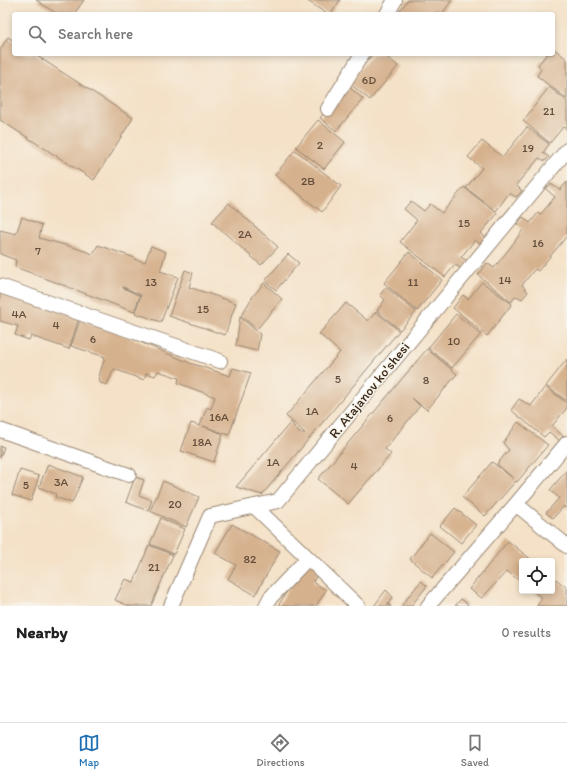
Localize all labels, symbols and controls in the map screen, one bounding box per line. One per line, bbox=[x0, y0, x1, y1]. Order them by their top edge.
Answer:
search box bbox=[12, 12, 555, 56]
icon: search bbox=[26, 23, 48, 45]
text: Search here bbox=[58, 25, 133, 43]
house number: 6D bbox=[362, 73, 376, 87]
house number: 21 bbox=[543, 104, 555, 118]
house number: 2 bbox=[317, 138, 324, 152]
house number: 19 bbox=[522, 141, 534, 155]
house number: 2B bbox=[301, 174, 315, 188]
house number: 15 bbox=[458, 216, 470, 230]
house number: 2A bbox=[238, 227, 252, 241]
house number: 16 bbox=[532, 236, 544, 250]
house number: 7 bbox=[35, 244, 41, 258]
house number: 14 bbox=[499, 273, 511, 287]
house number: 13 bbox=[145, 275, 158, 289]
house number: 11 bbox=[407, 275, 419, 289]
house number: 15 bbox=[197, 302, 209, 316]
house number: 4A bbox=[12, 307, 27, 321]
house number: 4 bbox=[52, 318, 60, 332]
house number: 6 bbox=[90, 332, 96, 346]
house number: 10 bbox=[448, 334, 460, 348]
street label: R. Atajanov ko'shesi bbox=[325, 339, 413, 442]
house number: 5 bbox=[335, 372, 341, 386]
house number: 8 bbox=[423, 373, 430, 387]
house number: 1A bbox=[305, 404, 319, 418]
house number: 16A bbox=[209, 410, 229, 424]
house number: 6 bbox=[387, 411, 393, 425]
house number: 18A bbox=[192, 435, 212, 449]
house number: 1A bbox=[266, 455, 280, 469]
house number: 4 bbox=[350, 459, 358, 473]
house number: 3A bbox=[54, 475, 68, 489]
house number: 5 bbox=[23, 478, 29, 492]
house number: 20 bbox=[168, 497, 182, 511]
house number: 82 bbox=[244, 552, 257, 566]
map controls bbox=[519, 558, 555, 594]
button: locate bbox=[519, 558, 555, 594]
house number: 21 bbox=[148, 560, 160, 574]
text: Nearby bbox=[16, 622, 68, 642]
text: 0 results bbox=[501, 625, 551, 640]
tab: Map bbox=[78, 732, 100, 769]
tab: Directions bbox=[256, 732, 305, 769]
tab: Saved bbox=[461, 732, 489, 769]

